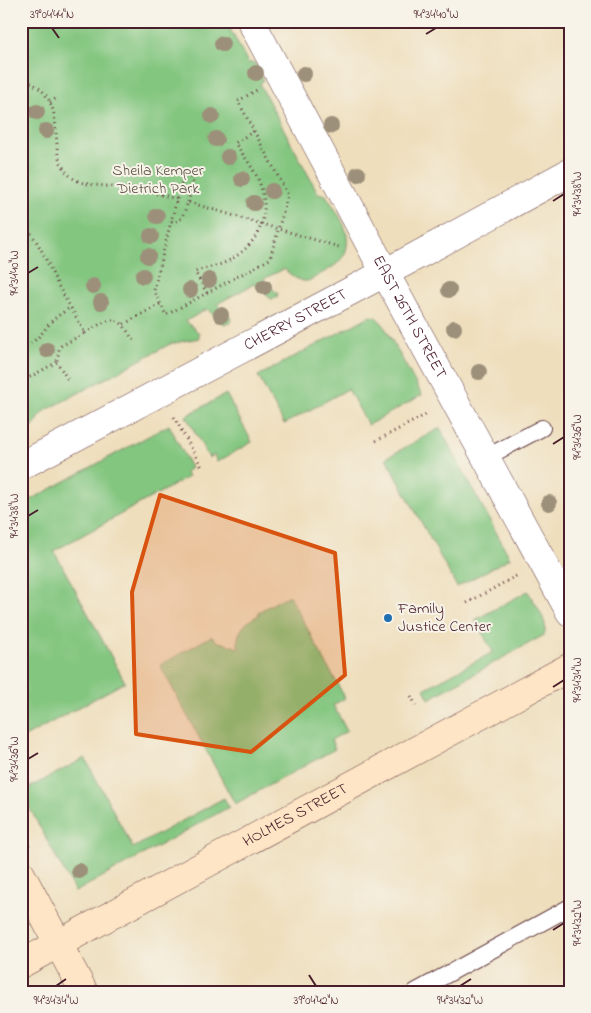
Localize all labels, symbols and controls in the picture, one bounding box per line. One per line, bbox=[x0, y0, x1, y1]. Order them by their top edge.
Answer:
text: 39°04'44"N bbox=[30, 6, 74, 24]
text: 94°34'40"W bbox=[413, 6, 459, 24]
park label: Sheila Kemper Dietrich Park bbox=[112, 159, 204, 201]
text: 94°34'38"W bbox=[569, 172, 587, 216]
text: 94°34'40"W bbox=[6, 250, 24, 296]
street label: EAST 26TH STREET bbox=[366, 251, 453, 383]
street label: CHERRY STREET bbox=[240, 283, 352, 357]
text: 94°34'36"W bbox=[569, 414, 587, 460]
text: 94°34'38"W bbox=[6, 494, 24, 538]
place label: Family Justice Center bbox=[397, 597, 491, 639]
marker: Family Justice Center bbox=[382, 612, 394, 624]
text: 94°34'34"W bbox=[569, 658, 587, 702]
text: 94°34'36"W bbox=[6, 736, 24, 782]
street label: HOLMES STREET bbox=[239, 777, 352, 854]
text: 94°34'32"W bbox=[569, 900, 587, 946]
text: 94°34'34"W bbox=[34, 992, 78, 1010]
text: 39°04'42"N bbox=[294, 992, 339, 1010]
text: 94°34'32"W bbox=[437, 992, 483, 1010]

